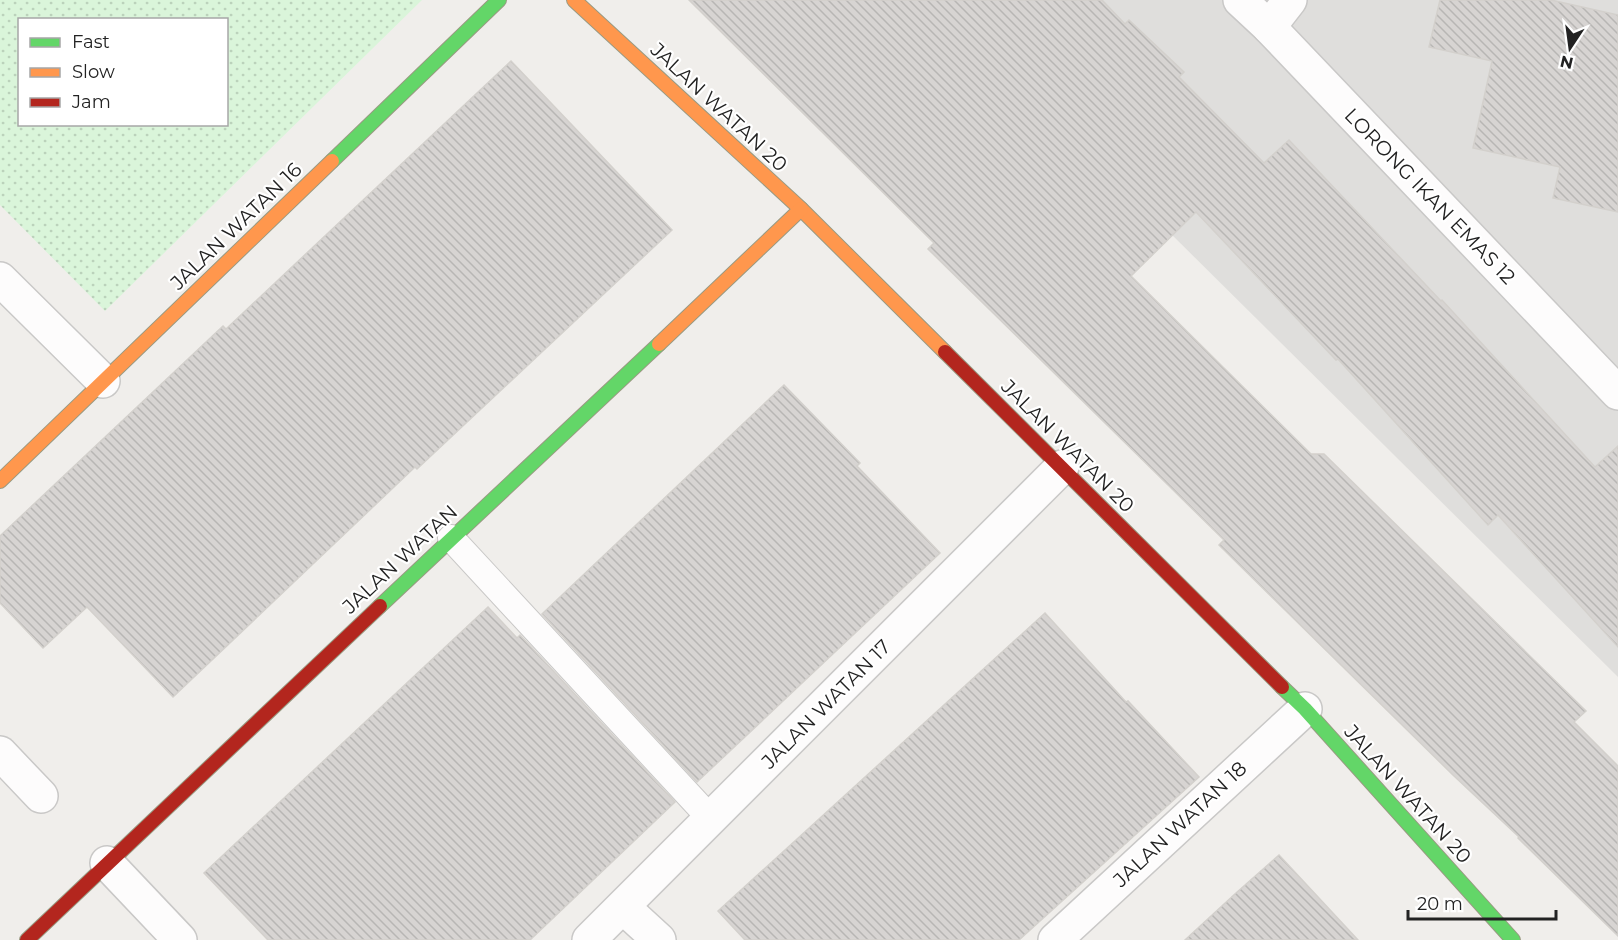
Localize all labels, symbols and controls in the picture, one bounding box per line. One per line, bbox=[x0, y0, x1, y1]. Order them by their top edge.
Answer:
legend bbox=[18, 18, 228, 126]
north arrow bbox=[1540, 18, 1600, 78]
text: Fast bbox=[72, 31, 110, 53]
street label: JALAN WATAN 20 bbox=[645, 37, 792, 176]
text: N bbox=[1558, 51, 1575, 73]
text: Slow bbox=[72, 61, 115, 83]
text: Jam bbox=[71, 91, 111, 113]
street label: LORONG IKAN EMAS 12 bbox=[1340, 103, 1520, 289]
street label: JALAN WATAN 16 bbox=[165, 157, 307, 295]
street label: JALAN WATAN 20 bbox=[996, 374, 1139, 517]
street label: JALAN WATAN bbox=[337, 500, 462, 619]
street label: JALAN WATAN 17 bbox=[756, 635, 895, 774]
street label: JALAN WATAN 20 bbox=[1339, 719, 1476, 868]
street label: JALAN WATAN 18 bbox=[1108, 756, 1252, 893]
scale bar bbox=[1408, 883, 1556, 921]
text: 20 m bbox=[1417, 893, 1463, 915]

